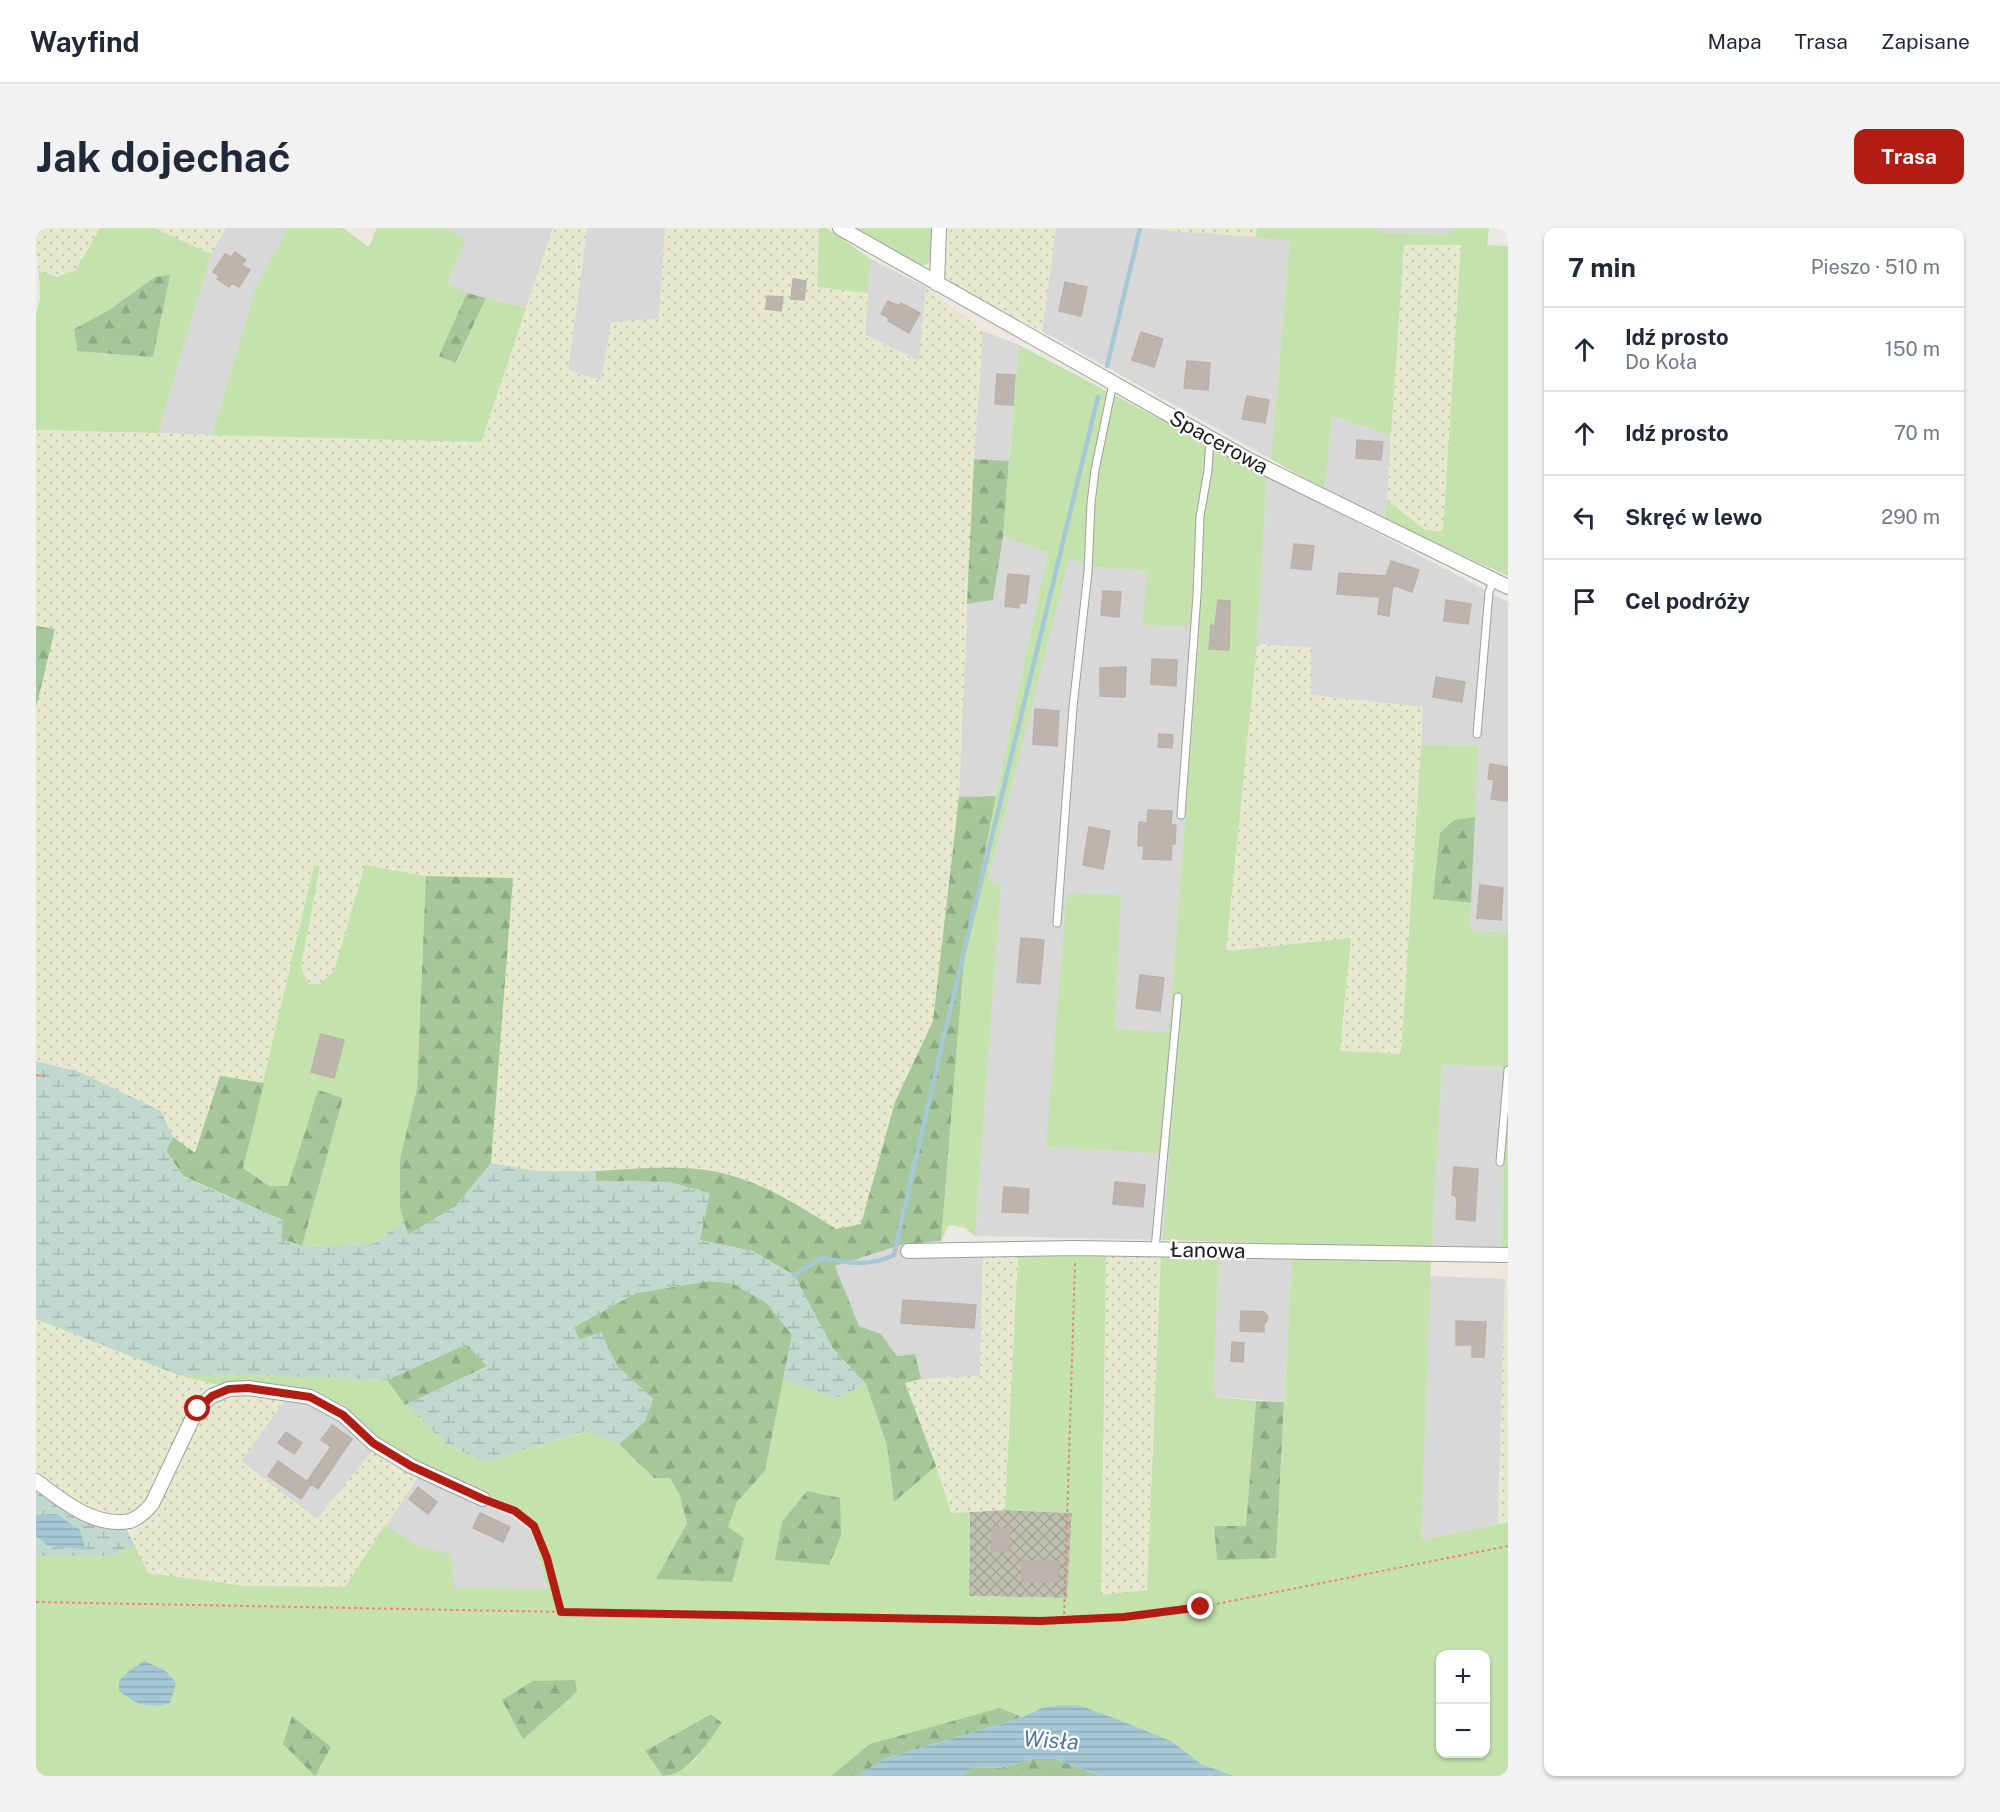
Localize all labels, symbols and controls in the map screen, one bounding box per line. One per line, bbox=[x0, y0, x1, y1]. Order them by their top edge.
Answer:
text: Wayfind bbox=[30, 25, 140, 58]
text: Mapa bbox=[1707, 29, 1762, 54]
text: Trasa bbox=[1795, 29, 1848, 54]
text: Zapisane bbox=[1881, 29, 1970, 54]
button: Trasa bbox=[1854, 129, 1964, 184]
text: Jak dojechać bbox=[36, 132, 291, 181]
text: 7 min bbox=[1568, 252, 1636, 283]
text: Pieszo · 510 m bbox=[1811, 255, 1940, 279]
text: Idź prosto bbox=[1625, 324, 1729, 350]
icon: ahead bbox=[1568, 333, 1601, 366]
text: 150 m bbox=[1885, 337, 1940, 361]
text: Do Koła bbox=[1625, 350, 1697, 374]
street label: Spacerowa bbox=[1165, 405, 1273, 479]
icon: ahead bbox=[1568, 417, 1601, 450]
text: Idź prosto bbox=[1625, 420, 1729, 446]
text: 70 m bbox=[1894, 421, 1940, 445]
icon: left bbox=[1568, 501, 1601, 534]
text: Skręć w lewo bbox=[1625, 504, 1762, 530]
text: 290 m bbox=[1881, 505, 1940, 529]
icon: arrive bbox=[1568, 585, 1601, 618]
text: Cel podróży bbox=[1625, 588, 1750, 614]
street label: Łanowa bbox=[1170, 1237, 1246, 1263]
route start bbox=[184, 1395, 210, 1421]
route end bbox=[1187, 1593, 1213, 1619]
map controls bbox=[1436, 1650, 1490, 1758]
button: + bbox=[1436, 1650, 1490, 1704]
button: − bbox=[1436, 1704, 1490, 1758]
water label: Wisła bbox=[1022, 1725, 1080, 1755]

